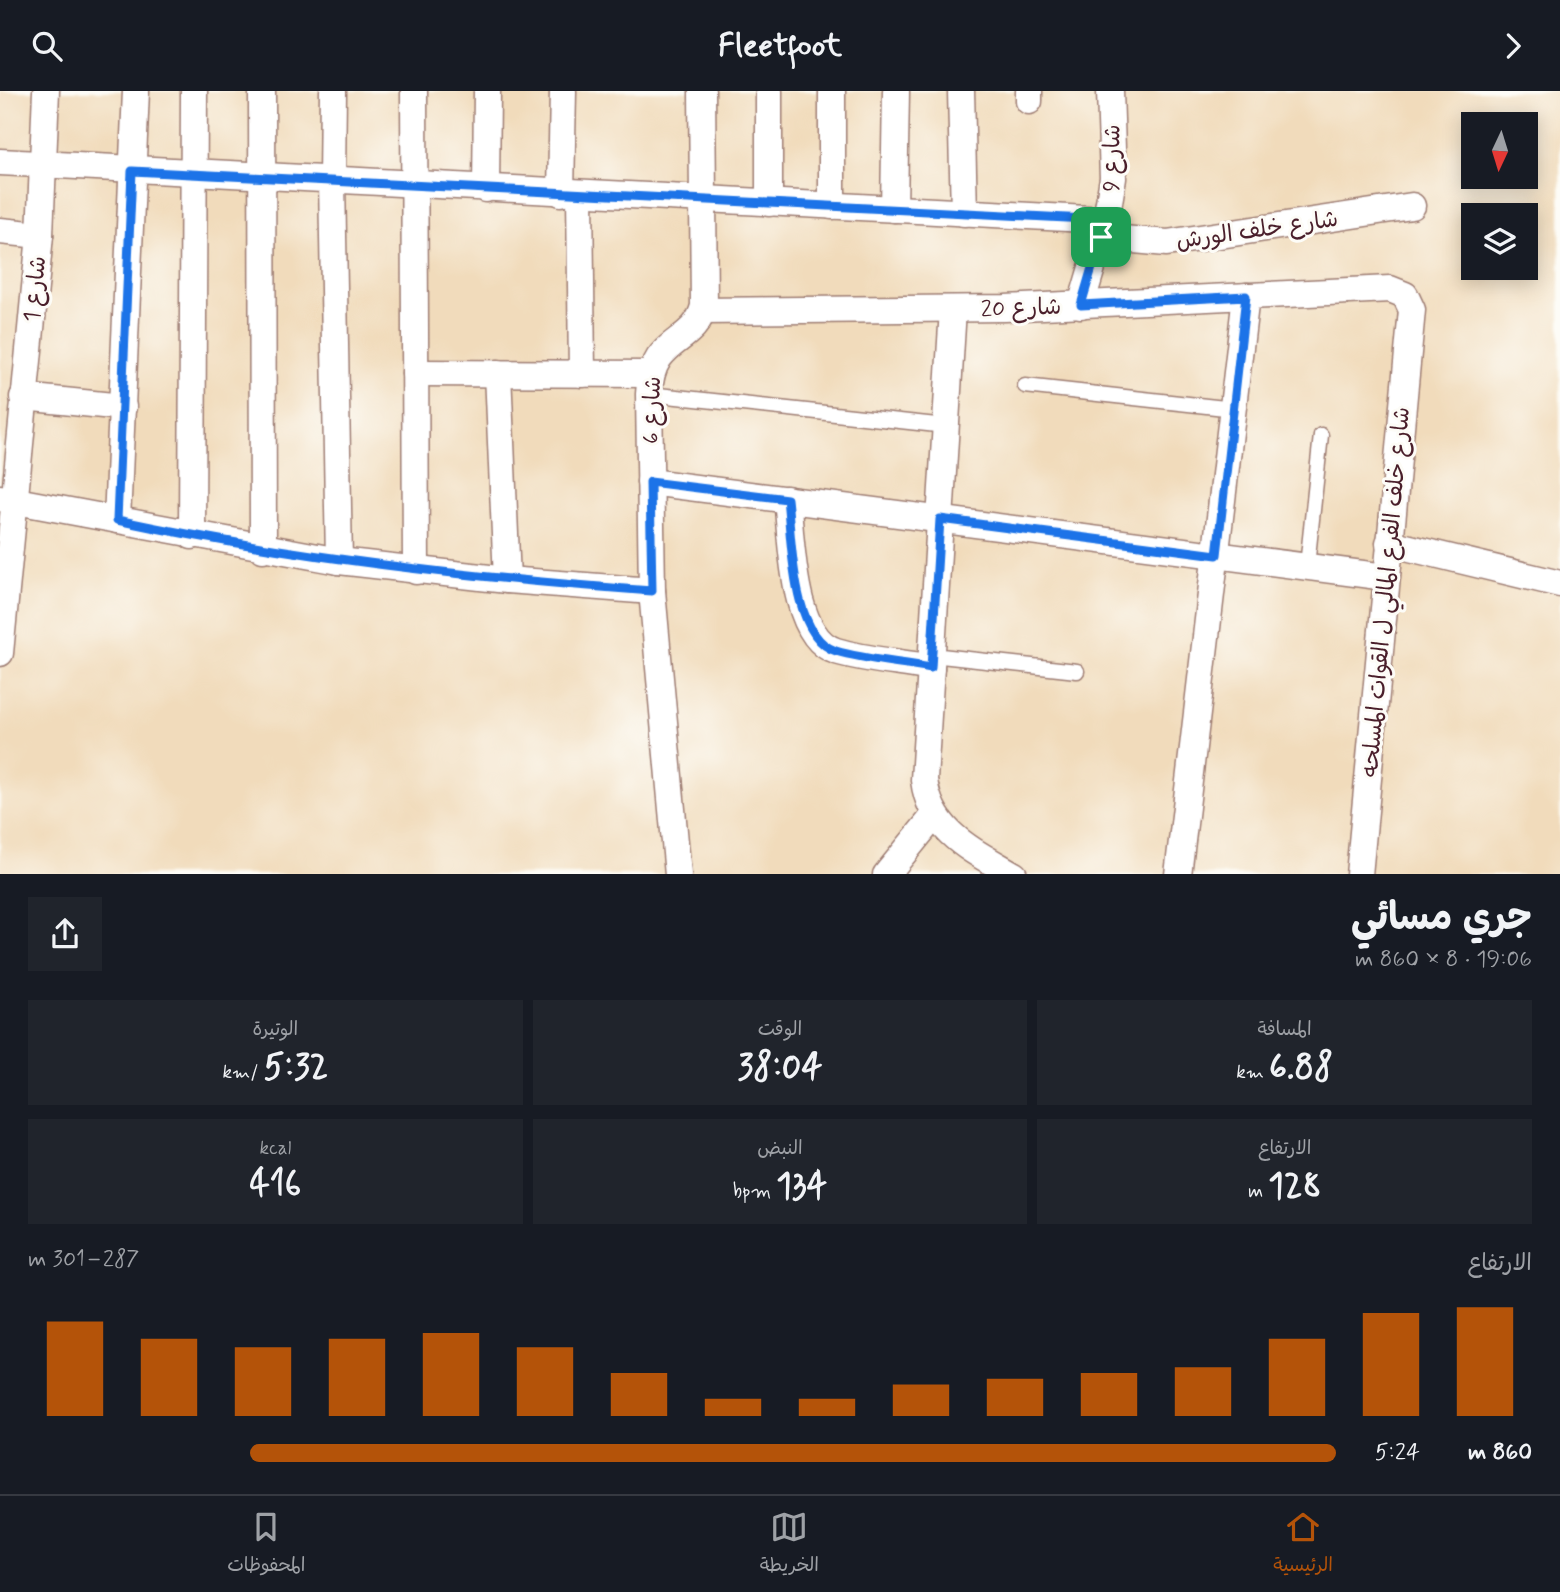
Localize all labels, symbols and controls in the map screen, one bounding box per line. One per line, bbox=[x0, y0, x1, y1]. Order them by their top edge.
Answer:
text: Fleetfoot bbox=[718, 25, 842, 67]
icon: search bbox=[28, 27, 66, 65]
icon: forward bbox=[1494, 27, 1532, 65]
north arrow bbox=[1461, 112, 1538, 189]
map controls bbox=[1461, 112, 1538, 280]
street label: شارع 9 bbox=[1097, 124, 1129, 192]
button: layers bbox=[1461, 203, 1538, 280]
street label: شارع خلف الورش bbox=[1174, 205, 1340, 257]
pin bbox=[1071, 207, 1131, 267]
icon: arrive bbox=[1082, 218, 1120, 256]
street label: شارع 1 bbox=[18, 255, 54, 324]
street label: شارع 20 bbox=[980, 293, 1062, 325]
street label: شارع 6 bbox=[637, 376, 669, 444]
street label: شارع خلف الفرع المالي ل القوات المسلحه bbox=[1356, 406, 1422, 779]
text: جري مسائي bbox=[1351, 894, 1532, 943]
button: share bbox=[28, 897, 102, 971]
text: 19:06 · 8 × 860 m bbox=[1355, 945, 1532, 975]
text: الوتيرة bbox=[252, 1017, 298, 1042]
text: الوقت bbox=[758, 1017, 802, 1042]
text: المسافة bbox=[1258, 1017, 1312, 1042]
text: 5:32 bbox=[264, 1045, 328, 1091]
text: 38:04 bbox=[737, 1045, 823, 1091]
text: 6.88 bbox=[1269, 1045, 1333, 1091]
text: /km bbox=[222, 1060, 264, 1085]
text: km bbox=[1236, 1060, 1269, 1085]
text: kcal bbox=[259, 1136, 291, 1161]
text: النبض bbox=[757, 1136, 803, 1161]
text: الارتفاع bbox=[1258, 1136, 1311, 1161]
text: 416 bbox=[249, 1161, 301, 1207]
text: 134 bbox=[776, 1164, 827, 1210]
text: 128 bbox=[1268, 1164, 1321, 1210]
text: bpm bbox=[733, 1179, 776, 1204]
text: m bbox=[1248, 1179, 1268, 1204]
text: 287–301 m bbox=[28, 1245, 139, 1275]
text: الارتفاع bbox=[1468, 1249, 1532, 1279]
text: 5:24 bbox=[1375, 1438, 1420, 1468]
text: 860 m bbox=[1468, 1438, 1532, 1468]
tab: المحفوظات bbox=[227, 1508, 305, 1581]
tab: الخريطة bbox=[760, 1508, 819, 1581]
tab: الرئيسية bbox=[1273, 1508, 1333, 1581]

